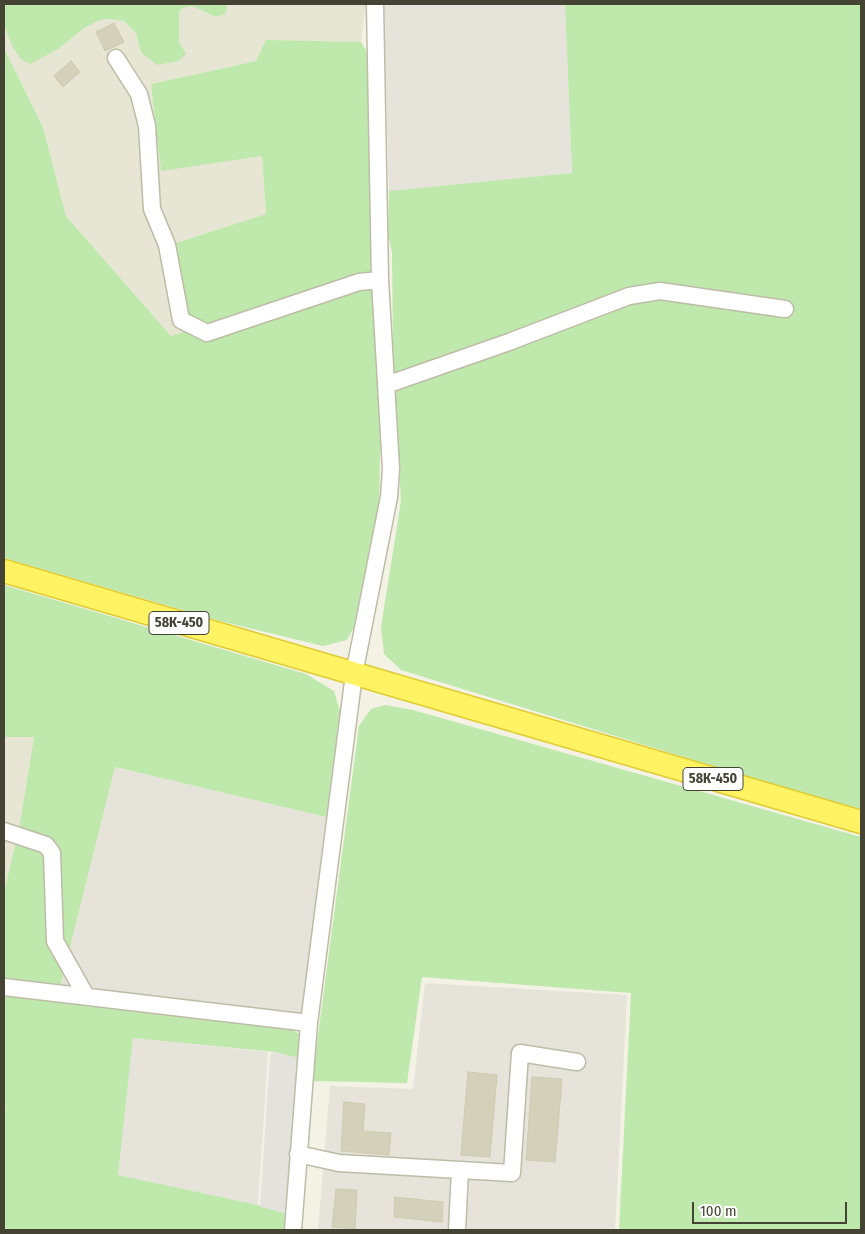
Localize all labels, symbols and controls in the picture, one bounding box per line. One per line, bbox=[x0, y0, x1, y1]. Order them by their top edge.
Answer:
road number: 58К-450 bbox=[149, 612, 209, 634]
road number: 58К-450 bbox=[683, 768, 743, 791]
scale bar bbox=[695, 1192, 850, 1224]
text: 100 m bbox=[700, 1202, 737, 1220]

